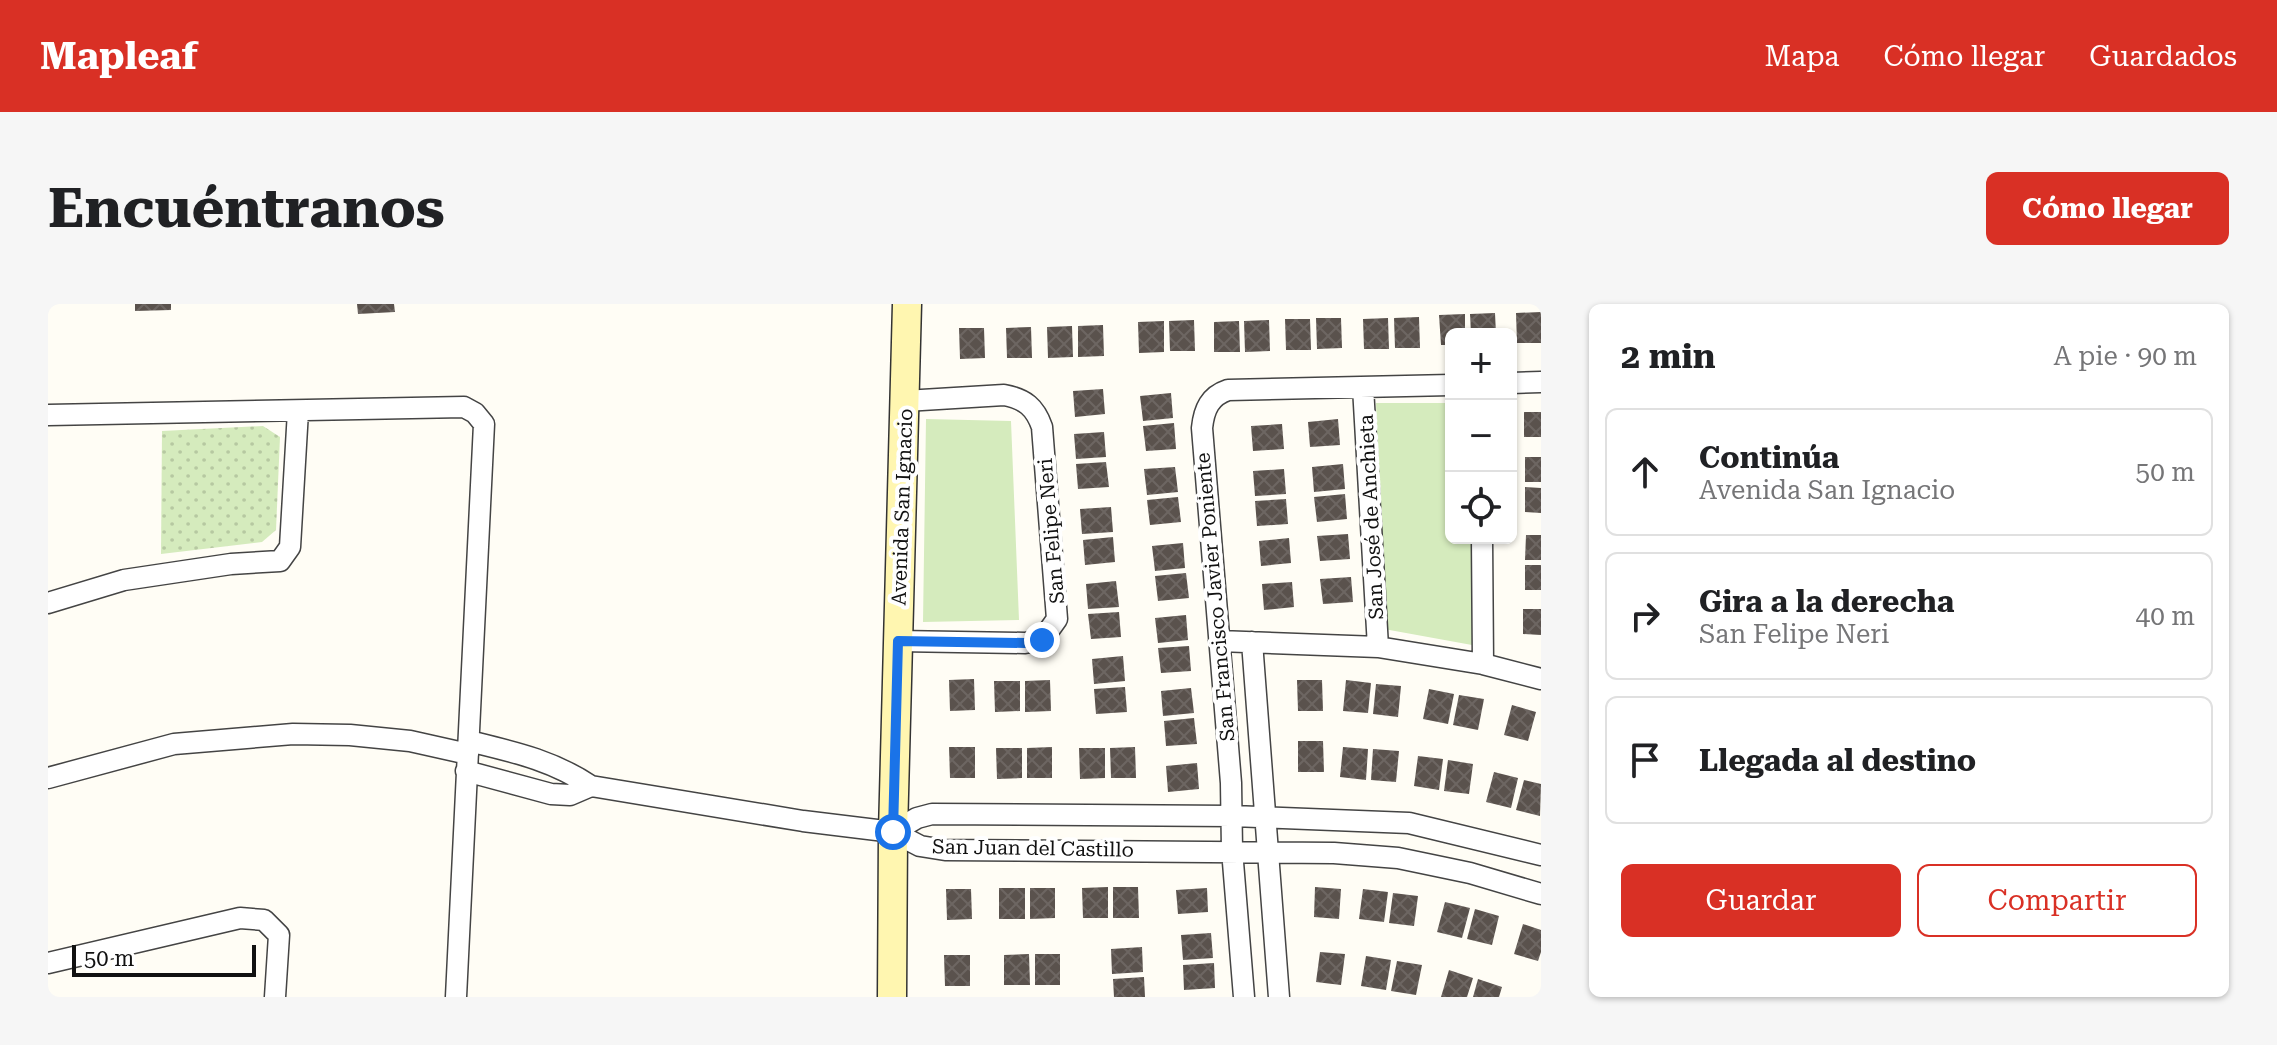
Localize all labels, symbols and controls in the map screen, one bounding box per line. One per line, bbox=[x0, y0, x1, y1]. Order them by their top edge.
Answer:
text: Mapleaf bbox=[40, 34, 198, 78]
text: Mapa bbox=[1765, 40, 1839, 73]
text: Cómo llegar bbox=[1883, 40, 2045, 73]
text: Guardados bbox=[2089, 40, 2237, 73]
button: Cómo llegar bbox=[1986, 172, 2229, 245]
text: Encuéntranos bbox=[48, 175, 445, 241]
map controls bbox=[1445, 328, 1517, 544]
button: + bbox=[1445, 328, 1517, 400]
text: 2 min bbox=[1621, 336, 1716, 376]
text: A pie · 90 m bbox=[2054, 341, 2197, 371]
button: − bbox=[1445, 400, 1517, 472]
street label: Avenida San Ignacio bbox=[887, 408, 917, 606]
street label: San José de Anchieta bbox=[1354, 414, 1388, 620]
text: Continúa bbox=[1699, 440, 1839, 475]
icon: ahead bbox=[1623, 450, 1667, 494]
street label: San Francisco Javier Poniente bbox=[1190, 452, 1240, 742]
street label: San Felipe Neri bbox=[1033, 457, 1069, 605]
text: 50 m bbox=[2136, 457, 2195, 487]
button: locate bbox=[1445, 472, 1517, 544]
text: Avenida San Ignacio bbox=[1699, 475, 1955, 505]
text: Gira a la derecha bbox=[1699, 584, 1954, 619]
icon: right bbox=[1623, 594, 1667, 638]
text: 40 m bbox=[2136, 601, 2195, 631]
text: San Felipe Neri bbox=[1699, 619, 1889, 649]
route end bbox=[1024, 622, 1060, 658]
icon: arrive bbox=[1623, 738, 1667, 782]
text: Llegada al destino bbox=[1699, 743, 1976, 778]
route start bbox=[875, 814, 911, 850]
street label: San Juan del Castillo bbox=[932, 834, 1134, 862]
button: Guardar bbox=[1621, 864, 1901, 937]
button: Compartir bbox=[1917, 864, 2197, 937]
scale bar bbox=[72, 941, 256, 977]
text: 50 m bbox=[84, 946, 134, 971]

